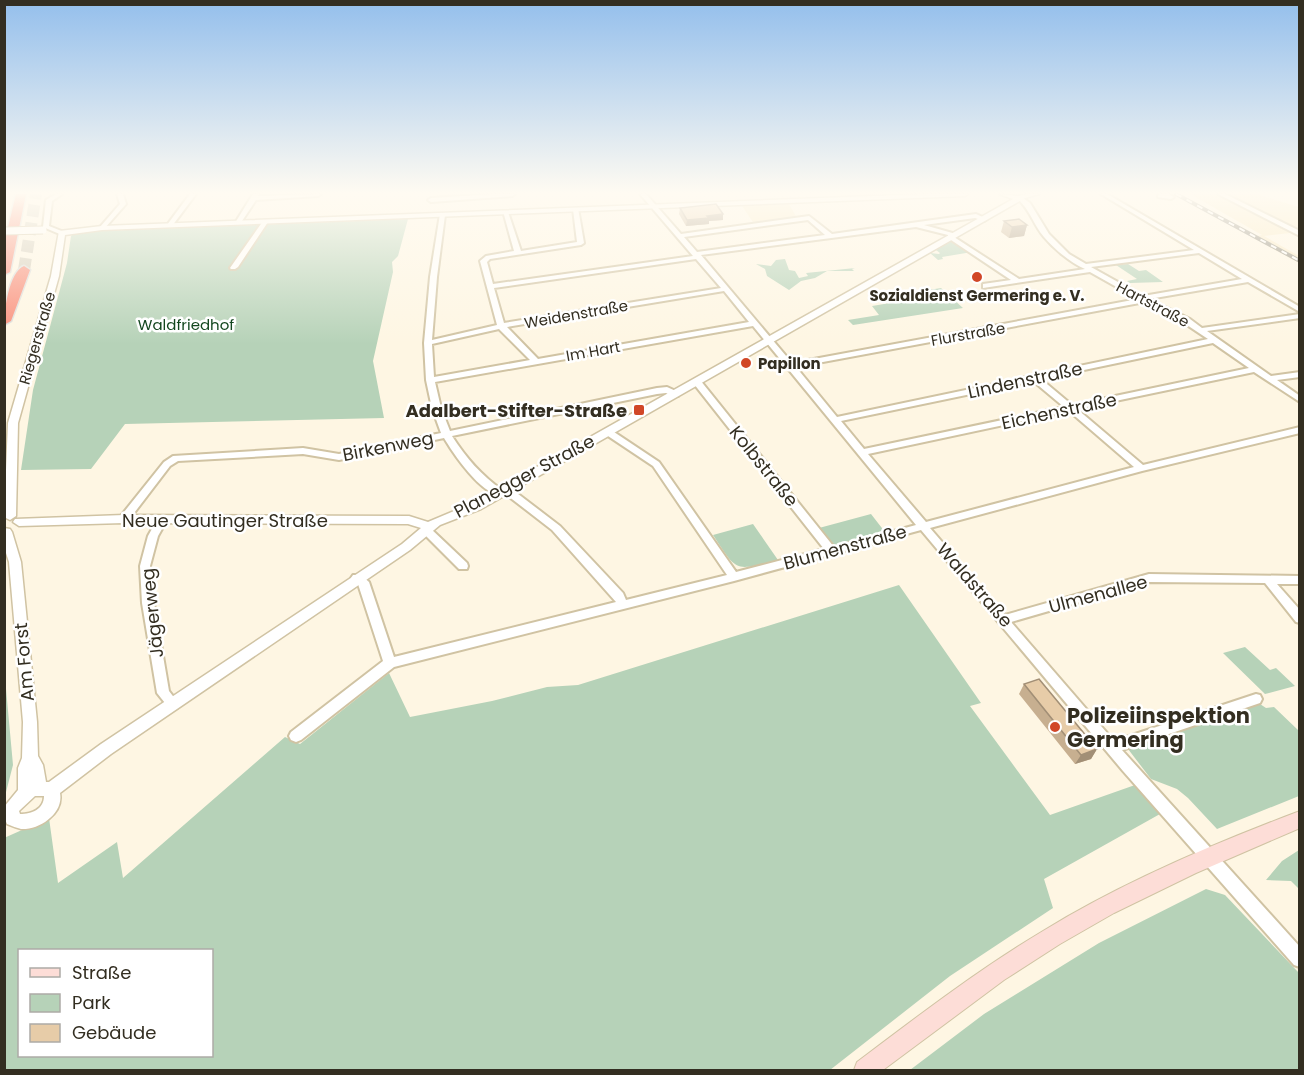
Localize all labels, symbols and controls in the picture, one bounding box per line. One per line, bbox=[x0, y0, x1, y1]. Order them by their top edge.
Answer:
marker: Sozialdienst Germering e. V. bbox=[970, 270, 984, 284]
street label: Hartstraße bbox=[1113, 276, 1193, 332]
place label: Sozialdienst Germering e. V. bbox=[869, 285, 1085, 306]
street label: Riegerstraße bbox=[14, 289, 60, 387]
street label: Weidenstraße bbox=[522, 295, 630, 333]
park label: Waldfriedhof bbox=[138, 314, 234, 335]
street label: Flurstraße bbox=[929, 317, 1007, 351]
street label: Im Hart bbox=[564, 336, 622, 366]
place label: Papillon bbox=[758, 353, 821, 374]
marker: Papillon bbox=[739, 356, 753, 370]
street label: Lindenstraße bbox=[965, 356, 1085, 404]
street label: Eichenstraße bbox=[999, 387, 1119, 435]
place label: Adalbert-Stifter-Straße bbox=[405, 398, 627, 423]
marker: Adalbert-Stifter-Straße bbox=[632, 403, 646, 417]
street label: Kolbstraße bbox=[724, 420, 804, 512]
street label: Birkenweg bbox=[340, 425, 436, 467]
street label: Planegger Straße bbox=[449, 428, 599, 524]
street label: Neue Gautinger Straße bbox=[122, 508, 328, 533]
street label: Blumenstraße bbox=[781, 519, 909, 575]
street label: Waldstraße bbox=[931, 537, 1019, 633]
street label: Jägerweg bbox=[135, 567, 169, 659]
street label: Ulmenallee bbox=[1046, 569, 1150, 619]
street label: Am Forst bbox=[8, 622, 40, 702]
place label: Polizeiinspektion Germering bbox=[1067, 701, 1250, 754]
marker: Polizeiinspektion Germering bbox=[1048, 720, 1062, 734]
legend bbox=[18, 949, 213, 1057]
text: Straße bbox=[72, 960, 131, 985]
text: Park bbox=[72, 990, 111, 1015]
text: Gebäude bbox=[72, 1020, 156, 1045]

